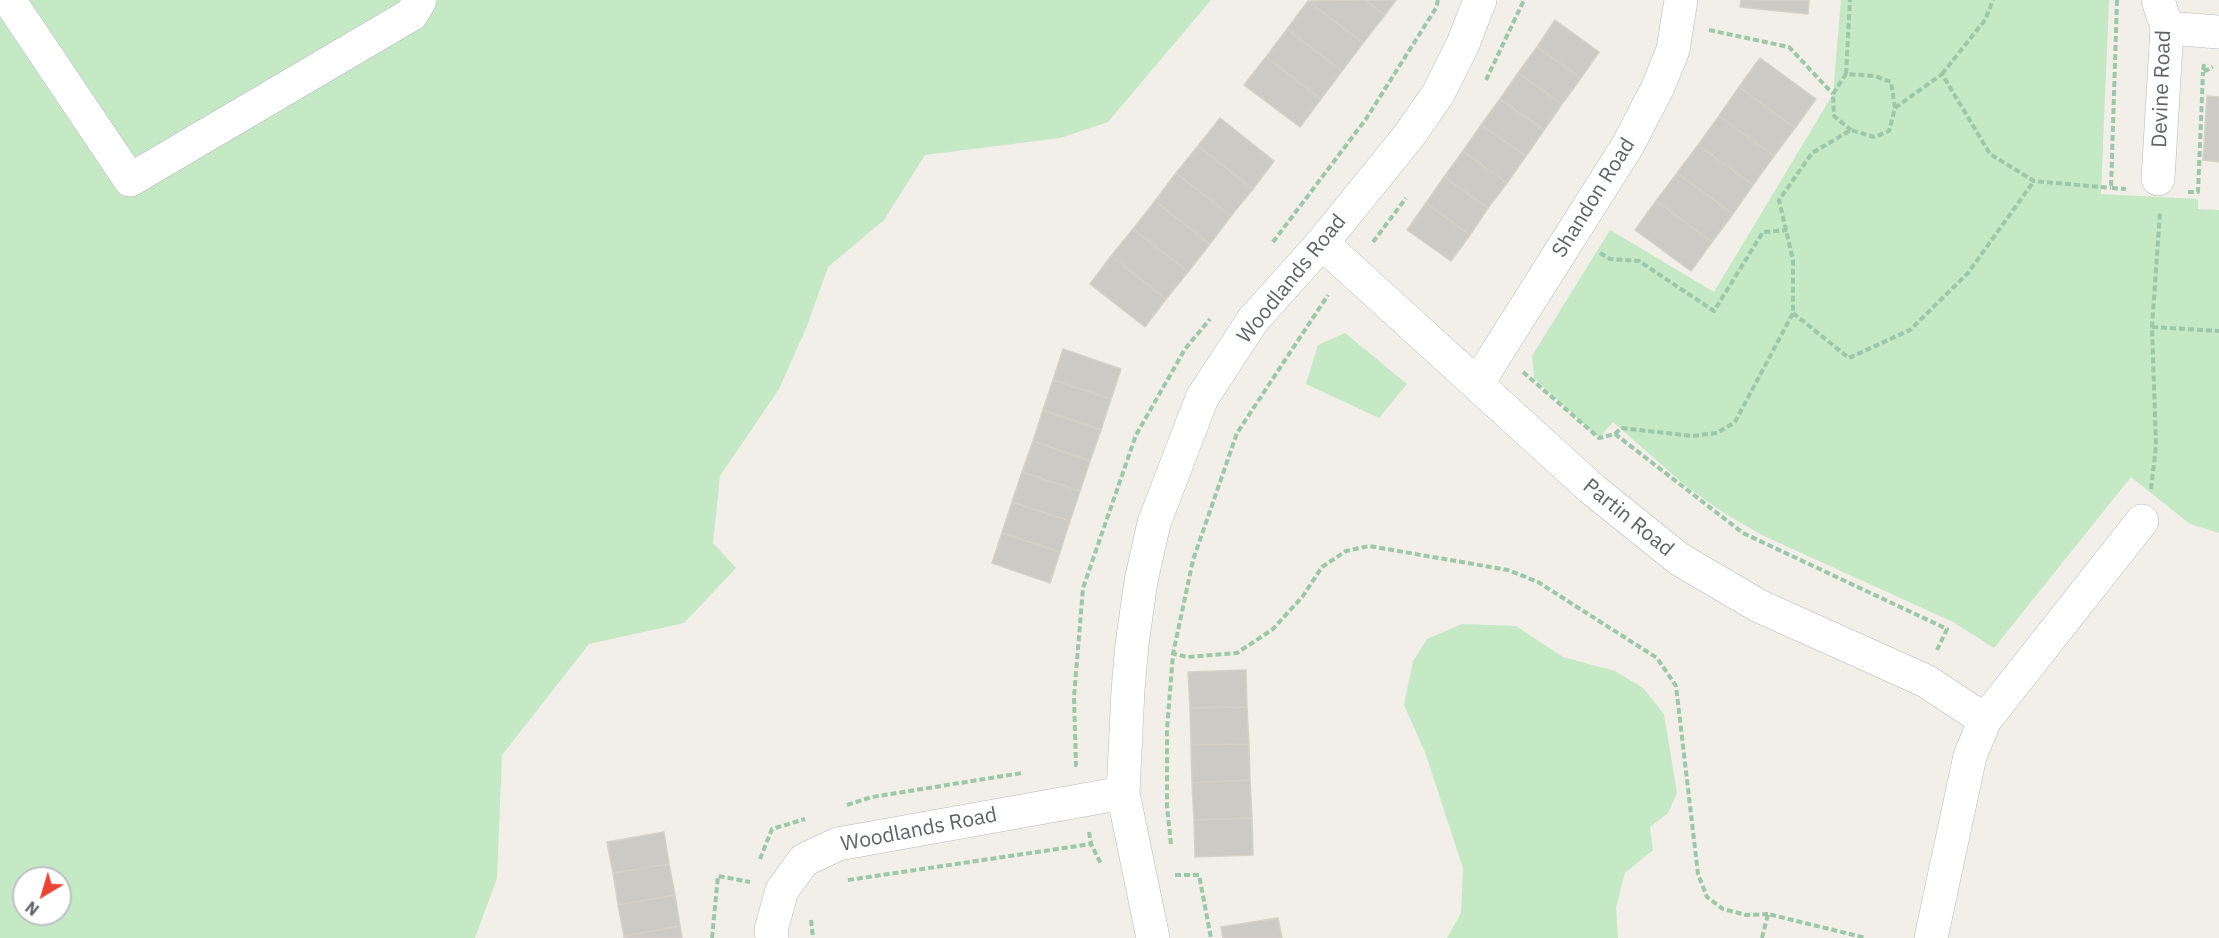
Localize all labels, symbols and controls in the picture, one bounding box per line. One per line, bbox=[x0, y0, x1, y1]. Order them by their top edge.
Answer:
street label: Devine Road bbox=[2147, 30, 2177, 148]
street label: Shandon Road bbox=[1547, 133, 1641, 263]
street label: Woodlands Road bbox=[1232, 209, 1352, 349]
street label: Partin Road bbox=[1578, 474, 1678, 562]
street label: Woodlands Road bbox=[839, 803, 999, 857]
north arrow bbox=[12, 866, 72, 926]
text: N bbox=[21, 897, 43, 920]

